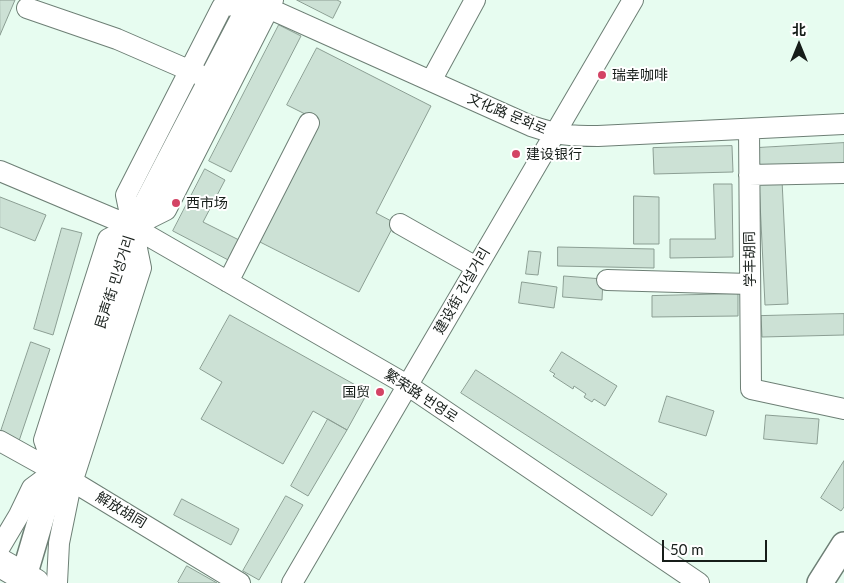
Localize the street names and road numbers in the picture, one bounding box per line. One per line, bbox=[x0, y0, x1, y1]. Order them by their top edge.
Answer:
street label: 文化路 문화로 bbox=[465, 90, 549, 138]
street label: 学丰胡同 bbox=[741, 231, 759, 287]
street label: 民声街 민성거리 bbox=[92, 233, 138, 331]
street label: 建设街 건설거리 bbox=[430, 245, 494, 337]
street label: 繁荣路 번영로 bbox=[381, 366, 461, 426]
street label: 解放胡同 bbox=[93, 488, 149, 532]

